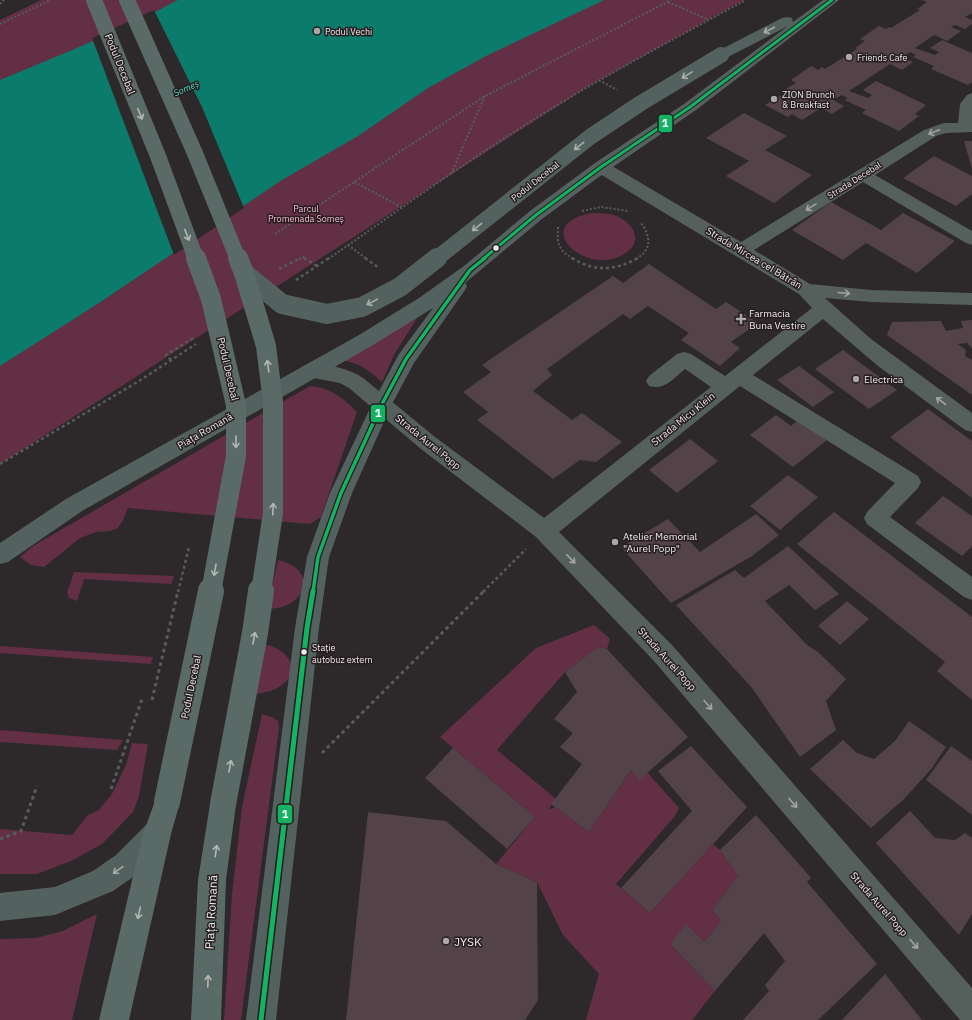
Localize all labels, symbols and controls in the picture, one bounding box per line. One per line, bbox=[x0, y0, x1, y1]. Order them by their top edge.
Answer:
marker: Podul Vechi bbox=[312, 26, 322, 36]
place label: Podul Vechi bbox=[325, 26, 372, 37]
one-way arrow bbox=[764, 27, 776, 34]
street label: Podul Decebal bbox=[102, 32, 138, 97]
marker: Friends Cafe bbox=[844, 52, 854, 62]
place label: Friends Cafe bbox=[857, 52, 907, 63]
one-way arrow bbox=[681, 72, 693, 80]
water label: Someș bbox=[172, 78, 200, 98]
place label: ZION Brunch & Breakfast bbox=[782, 89, 835, 110]
marker: ZION Brunch & Breakfast bbox=[769, 94, 779, 104]
one-way arrow bbox=[137, 108, 145, 120]
line badge: 1 bbox=[658, 114, 673, 133]
text: 1 bbox=[662, 116, 669, 130]
one-way arrow bbox=[928, 129, 940, 136]
one-way arrow bbox=[573, 142, 584, 151]
street label: Podul Decebal bbox=[509, 158, 562, 203]
street label: Strada Decebal bbox=[825, 159, 883, 201]
park label: Parcul Promenada Someș bbox=[268, 203, 344, 224]
one-way arrow bbox=[806, 203, 817, 211]
one-way arrow bbox=[471, 223, 482, 231]
street label: Strada Mircea cel Bătrân bbox=[704, 224, 804, 292]
one-way arrow bbox=[184, 229, 192, 241]
unlabelled marker bbox=[491, 243, 501, 253]
one-way arrow bbox=[837, 289, 850, 297]
one-way arrow bbox=[366, 299, 378, 307]
place label: Farmacia Buna Vestire bbox=[749, 307, 806, 332]
marker: Farmacia Buna Vestire bbox=[736, 314, 746, 324]
street label: Podul Decebal bbox=[214, 336, 242, 402]
one-way arrow bbox=[264, 360, 272, 373]
place label: Electrica bbox=[864, 373, 904, 386]
marker: Electrica bbox=[851, 374, 861, 384]
street label: Strada Micu Klein bbox=[649, 389, 717, 449]
one-way arrow bbox=[935, 396, 946, 405]
line badge: 1 bbox=[370, 404, 386, 423]
text: 1 bbox=[375, 406, 382, 420]
street label: Piața Romană bbox=[175, 410, 236, 452]
street label: Strada Aurel Popp bbox=[392, 411, 464, 473]
one-way arrow bbox=[232, 435, 240, 448]
one-way arrow bbox=[269, 503, 277, 516]
place label: Atelier Memorial "Aurel Popp" bbox=[623, 530, 698, 555]
marker: Atelier Memorial "Aurel Popp" bbox=[610, 537, 620, 547]
one-way arrow bbox=[567, 554, 576, 564]
one-way arrow bbox=[210, 563, 218, 576]
street label: Strada Aurel Popp bbox=[635, 625, 699, 694]
one-way arrow bbox=[250, 632, 258, 645]
place label: Stație autobuz extern bbox=[312, 642, 373, 665]
marker: Stație autobuz extern bbox=[299, 647, 309, 657]
street label: Podul Decebal bbox=[178, 654, 204, 720]
one-way arrow bbox=[704, 700, 713, 710]
one-way arrow bbox=[226, 759, 234, 772]
one-way arrow bbox=[788, 798, 797, 808]
line badge: 1 bbox=[277, 804, 293, 824]
text: 1 bbox=[282, 807, 289, 821]
one-way arrow bbox=[212, 845, 220, 858]
one-way arrow bbox=[113, 866, 124, 874]
street label: Strada Aurel Popp bbox=[847, 869, 911, 939]
street label: Piața Romană bbox=[202, 874, 220, 950]
one-way arrow bbox=[134, 906, 142, 919]
place label: JYSK bbox=[454, 934, 482, 949]
marker: JYSK bbox=[441, 936, 451, 946]
one-way arrow bbox=[910, 939, 919, 950]
one-way arrow bbox=[204, 975, 212, 988]

